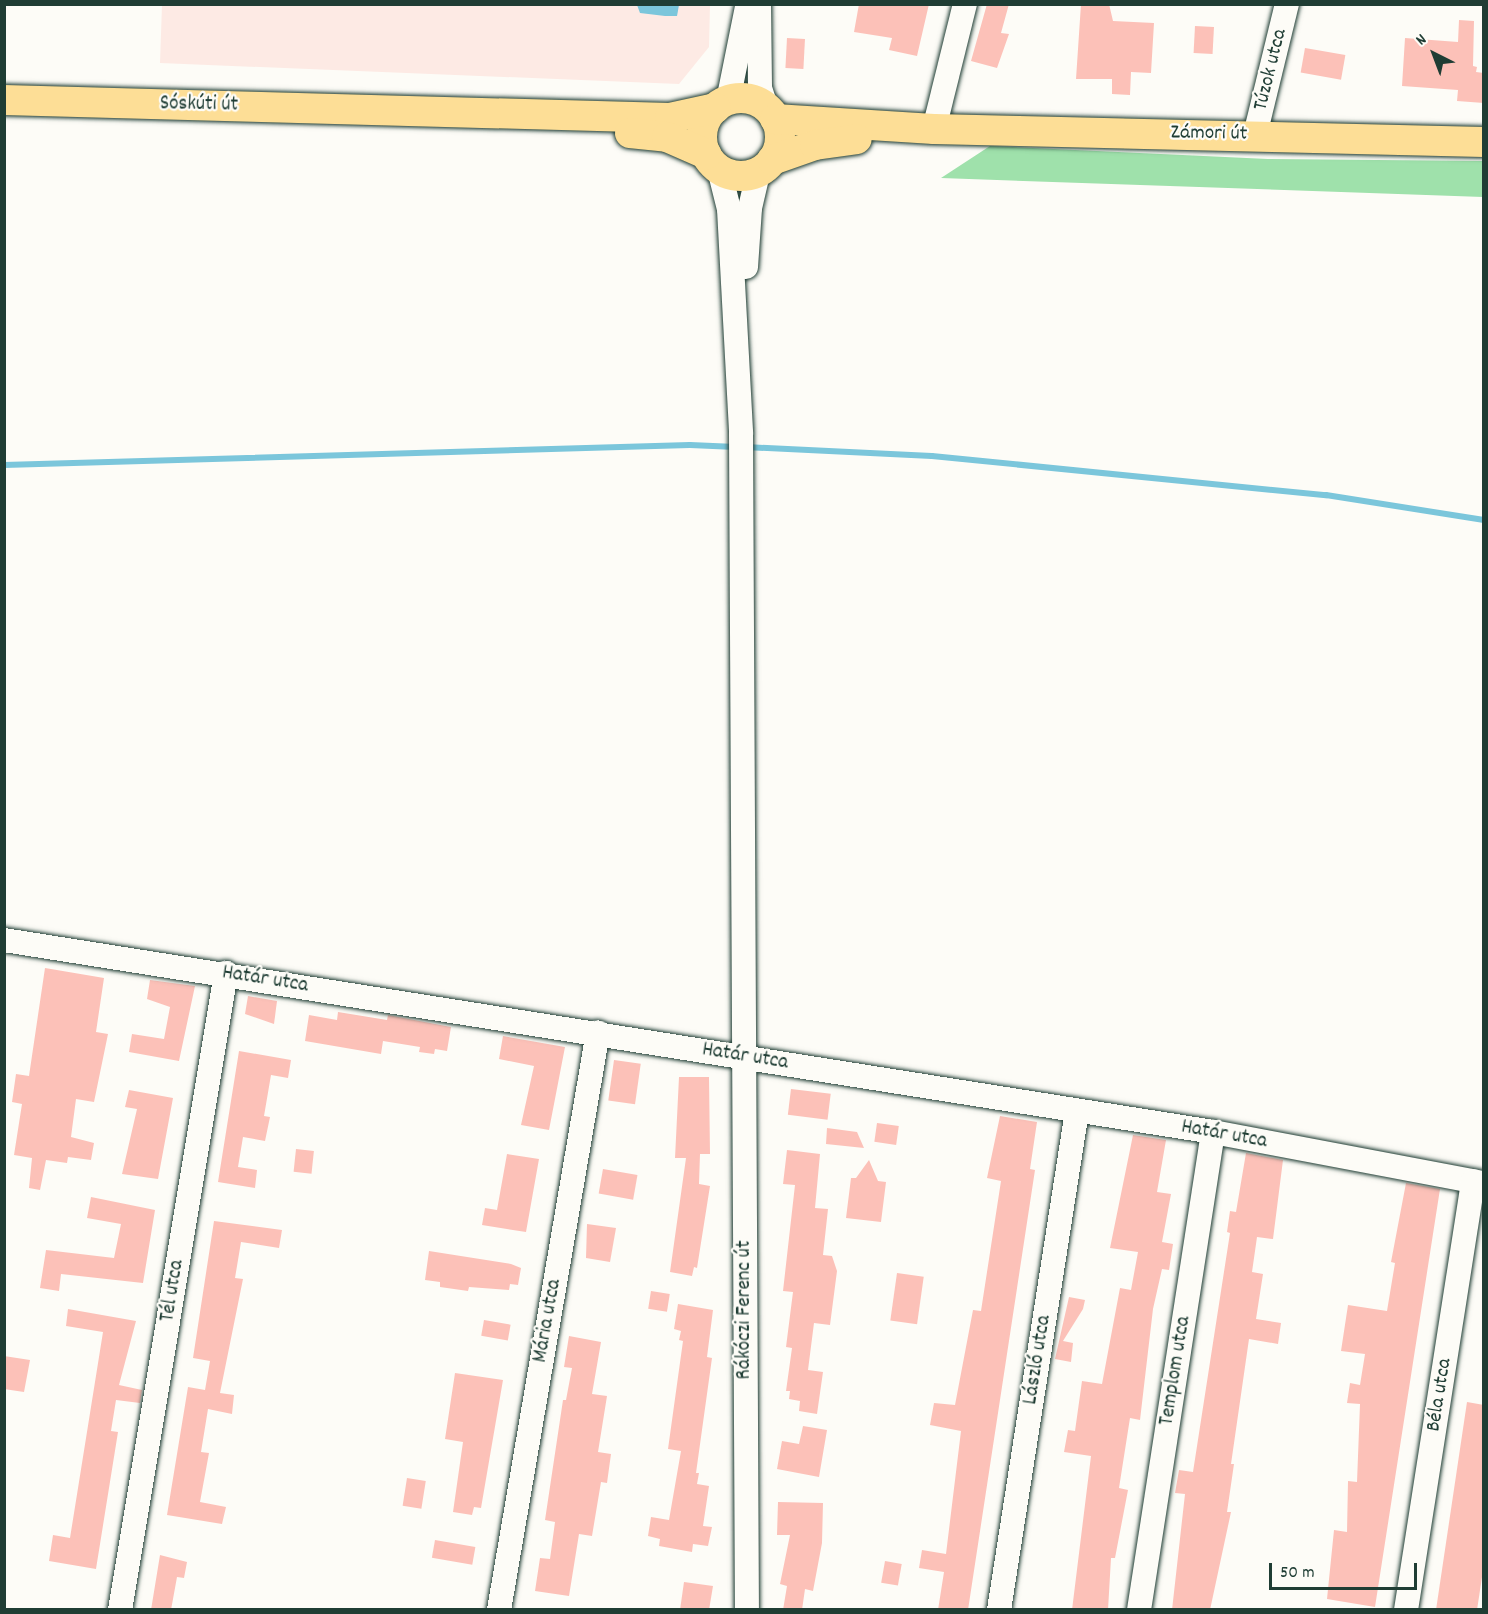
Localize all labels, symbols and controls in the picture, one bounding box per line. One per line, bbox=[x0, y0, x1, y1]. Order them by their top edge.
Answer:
north arrow bbox=[1404, 24, 1464, 84]
street label: Túzok utca bbox=[1249, 27, 1293, 113]
text: N bbox=[1411, 29, 1432, 51]
street label: Sóskúti út bbox=[160, 92, 238, 118]
street label: Zámori út bbox=[1170, 121, 1248, 147]
street label: Határ utca bbox=[220, 961, 310, 999]
street label: Határ utca bbox=[700, 1038, 790, 1076]
street label: Határ utca bbox=[1179, 1115, 1269, 1155]
street label: Rákóczi Ferenc út bbox=[732, 1240, 758, 1380]
street label: Tél utca bbox=[156, 1258, 190, 1324]
street label: Mária utca bbox=[528, 1277, 568, 1365]
street label: László utca bbox=[1019, 1314, 1057, 1406]
street label: Templom utca bbox=[1155, 1314, 1197, 1428]
street label: Béla utca bbox=[1422, 1357, 1458, 1433]
scale bar bbox=[1272, 1551, 1420, 1589]
text: 50 m bbox=[1280, 1561, 1315, 1586]

